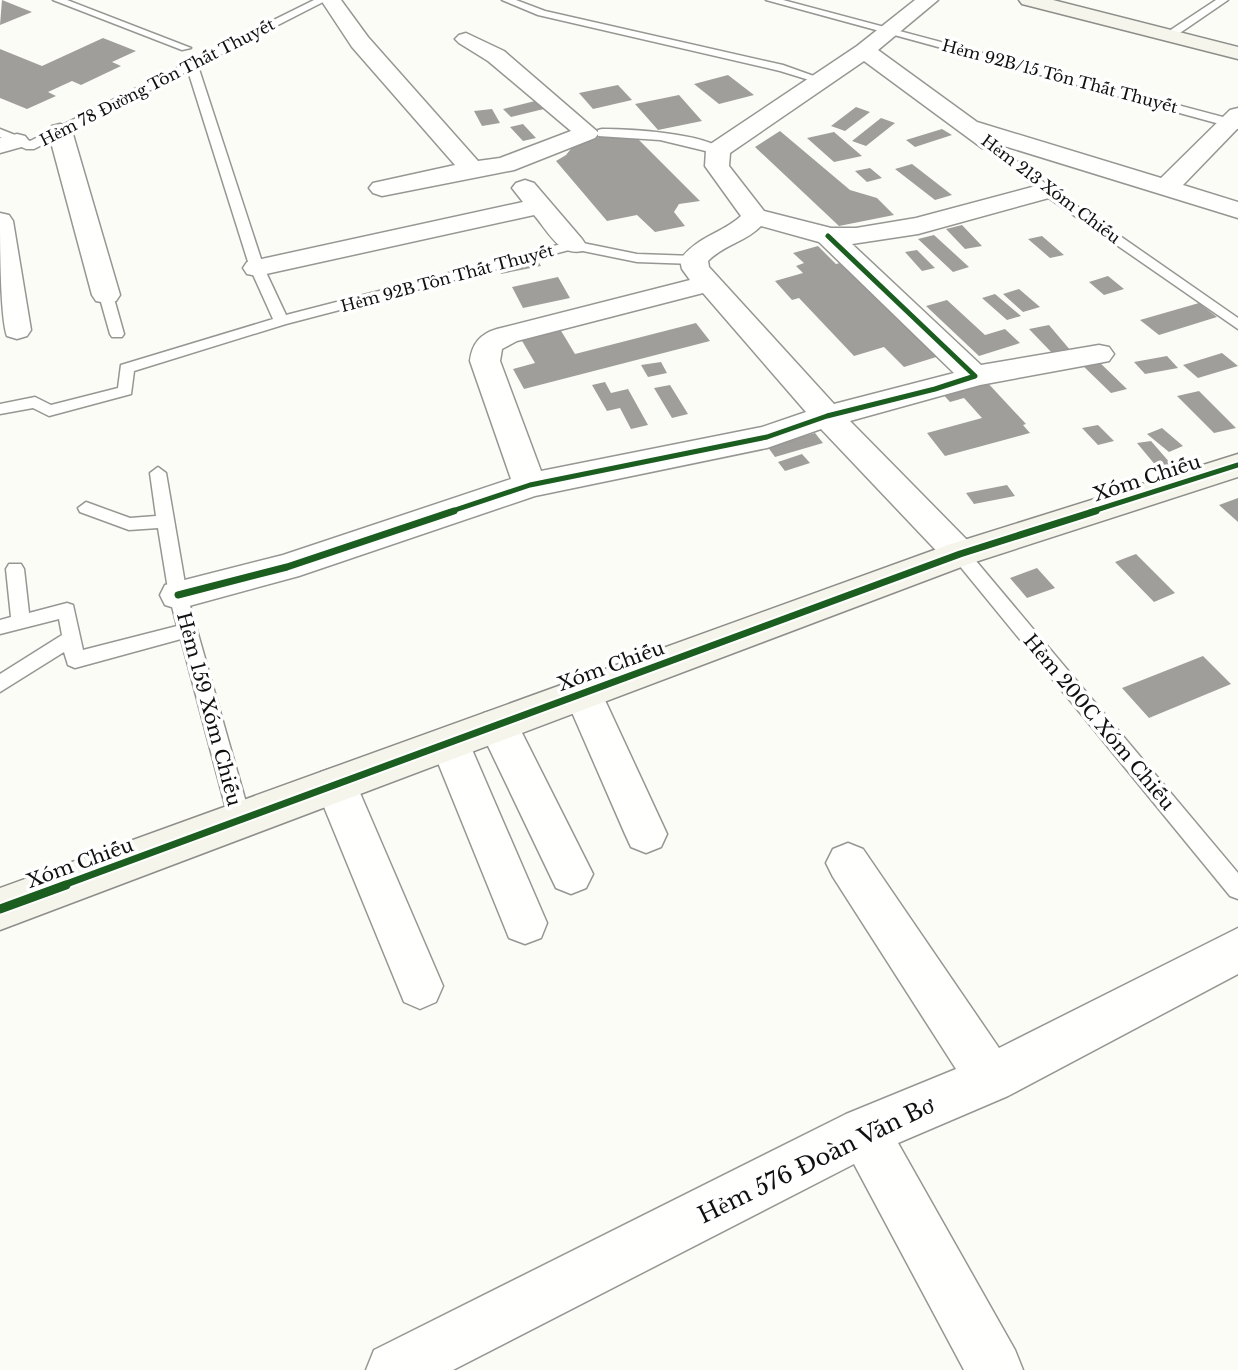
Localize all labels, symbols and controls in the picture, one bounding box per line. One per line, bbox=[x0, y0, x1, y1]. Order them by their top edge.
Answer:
street label: Hẻm 78 Đường Tôn Thất Thuyết bbox=[36, 14, 278, 150]
street label: Hẻm 92B/15 Tôn Thất Thuyết bbox=[940, 35, 1180, 117]
street label: Hẻm 213 Xóm Chiếu bbox=[978, 130, 1125, 248]
street label: Hẻm 92B Tôn Thất Thuyết bbox=[338, 240, 556, 316]
street label: Xóm Chiếu bbox=[1090, 450, 1204, 506]
street label: Hẻm 159 Xóm Chiếu bbox=[172, 609, 246, 809]
street label: Hẻm 200C Xóm Chiếu bbox=[1019, 629, 1179, 815]
street label: Xóm Chiếu bbox=[555, 636, 668, 696]
street label: Xóm Chiếu bbox=[24, 833, 137, 893]
street label: Hẻm 576 Đoàn Văn Bơ bbox=[693, 1090, 939, 1229]

